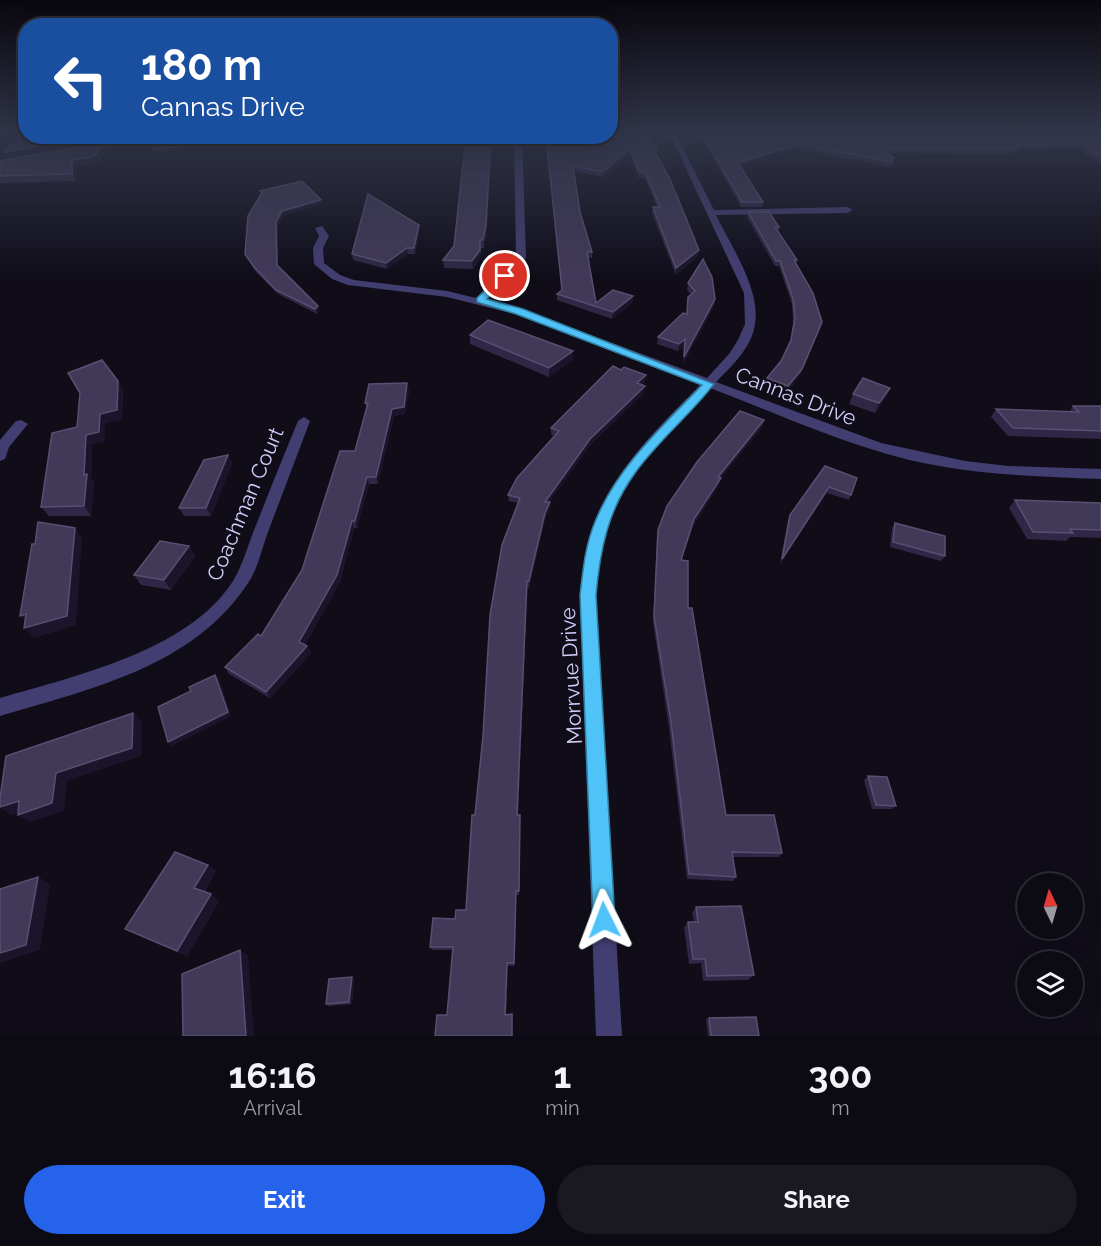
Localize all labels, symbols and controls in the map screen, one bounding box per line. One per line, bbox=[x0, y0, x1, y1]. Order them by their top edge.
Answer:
text: 180 m bbox=[141, 41, 262, 90]
icon: left bbox=[42, 42, 120, 120]
text: Cannas Drive bbox=[141, 91, 305, 122]
pin bbox=[479, 250, 530, 301]
icon: arrive bbox=[488, 259, 521, 292]
street label: Cannas Drive bbox=[732, 362, 860, 430]
street label: Coachman Court bbox=[201, 424, 289, 584]
street label: Morrvue Drive bbox=[555, 607, 587, 745]
north arrow bbox=[1017, 873, 1083, 939]
map controls bbox=[1017, 873, 1083, 1017]
position arrow bbox=[572, 888, 636, 952]
button: layers bbox=[1017, 951, 1083, 1017]
text: 16:16 bbox=[229, 1054, 317, 1096]
text: 1 bbox=[554, 1054, 571, 1096]
text: 300 bbox=[808, 1054, 872, 1096]
text: Arrival bbox=[243, 1096, 302, 1120]
text: min bbox=[545, 1096, 580, 1120]
text: m bbox=[831, 1096, 850, 1120]
button: Exit bbox=[24, 1165, 545, 1234]
button: Share bbox=[557, 1165, 1077, 1234]

